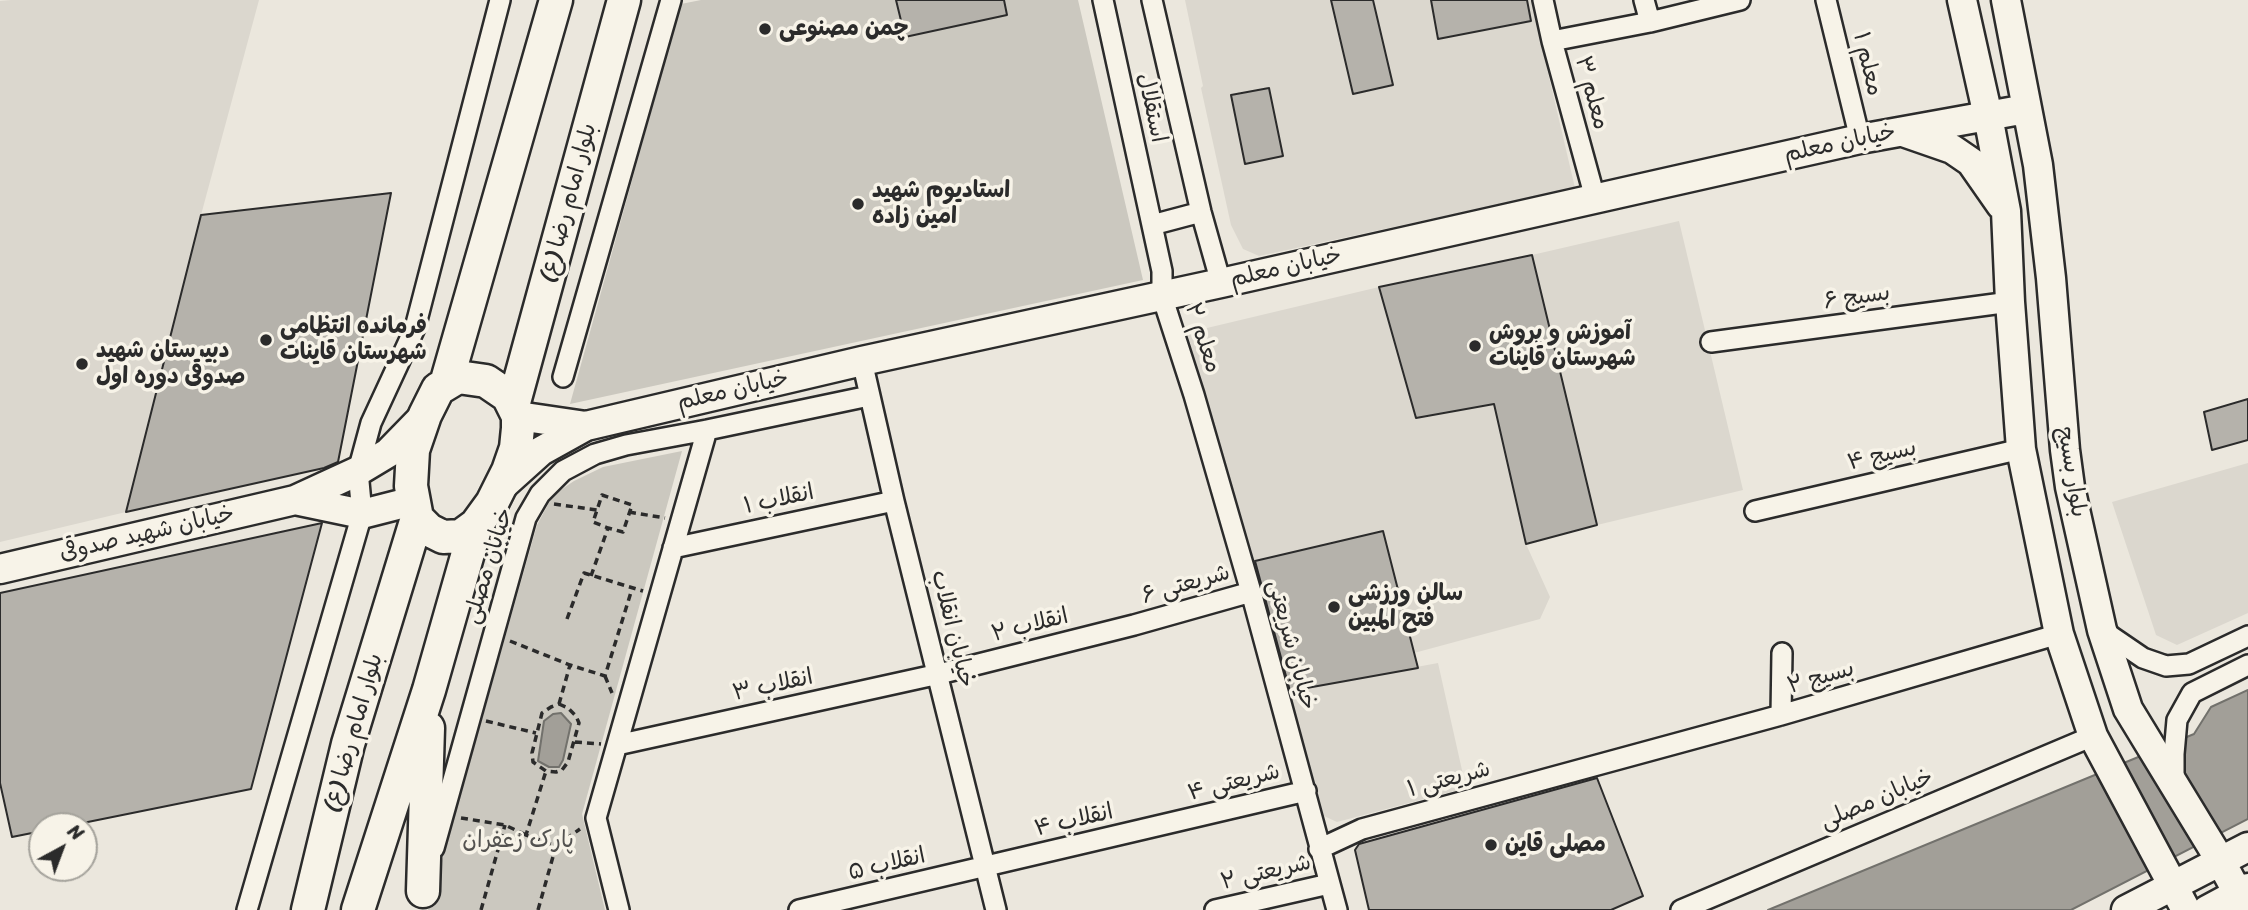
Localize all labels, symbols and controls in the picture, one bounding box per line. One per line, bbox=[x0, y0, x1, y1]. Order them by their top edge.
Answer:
place label: چمن مصنوعی bbox=[779, 15, 909, 43]
marker: چمن مصنوعی bbox=[757, 21, 773, 37]
street label: معلم ۱ bbox=[1846, 29, 1888, 99]
street label: معلم ۳ bbox=[1568, 53, 1614, 133]
street label: استقلال bbox=[1130, 71, 1172, 145]
street label: خیابان معلم bbox=[1782, 119, 1898, 169]
street label: بلوار امام رضا (ع) bbox=[534, 120, 604, 286]
place label: استادیوم شهید امین زاده bbox=[872, 177, 1010, 231]
marker: استادیوم شهید امین زاده bbox=[850, 196, 866, 212]
street label: خیابان معلم bbox=[1228, 242, 1344, 294]
street label: بسیج ۶ bbox=[1822, 280, 1892, 316]
street label: معلم ۲ bbox=[1178, 300, 1226, 376]
place label: فرمانده انتظامی شهرستان قاینات bbox=[280, 313, 427, 367]
place label: آموزش و پروش شهرستان قاینات bbox=[1489, 319, 1636, 373]
marker: فرمانده انتظامی شهرستان قاینات bbox=[258, 332, 274, 348]
place label: دبیرستان شهید صدوقی دوره اول bbox=[96, 337, 245, 391]
marker: آموزش و پروش شهرستان قاینات bbox=[1467, 338, 1483, 354]
marker: دبیرستان شهید صدوقی دوره اول bbox=[74, 356, 90, 372]
street label: خیابان معلم bbox=[675, 365, 791, 417]
street label: بلوار بسیج bbox=[2050, 425, 2092, 519]
street label: بسیج ۴ bbox=[1845, 435, 1919, 477]
street label: انقلاب ۱ bbox=[741, 479, 817, 521]
street label: خیابان شهید صدوقی bbox=[57, 500, 237, 568]
street label: خیابان مصلی bbox=[458, 505, 520, 627]
street label: شریعتی ۶ bbox=[1139, 559, 1233, 611]
street label: خیابان انقلاب bbox=[924, 568, 980, 690]
street label: خیابان شریعتی bbox=[1260, 577, 1322, 713]
place label: سالن ورزشی فتح المبین bbox=[1348, 580, 1463, 634]
marker: سالن ورزشی فتح المبین bbox=[1326, 599, 1342, 615]
street label: انقلاب ۲ bbox=[989, 603, 1071, 649]
street label: بلوار امام رضا (ع) bbox=[318, 651, 390, 815]
street label: بسیج ۲ bbox=[1784, 655, 1858, 701]
street label: انقلاب ۳ bbox=[730, 664, 816, 708]
street label: شریعتی ۱ bbox=[1404, 756, 1494, 804]
street label: شریعتی ۴ bbox=[1185, 758, 1283, 808]
street label: خیابان مصلی bbox=[1816, 764, 1938, 836]
street label: انقلاب ۴ bbox=[1032, 799, 1116, 843]
north arrow bbox=[28, 812, 98, 882]
text: N bbox=[60, 816, 92, 849]
park label: پارک زعفران bbox=[462, 827, 574, 855]
place label: مصلی قاین bbox=[1505, 831, 1606, 859]
marker: مصلی قاین bbox=[1483, 837, 1499, 853]
street label: انقلاب ۵ bbox=[846, 843, 928, 887]
street label: شریعتی ۲ bbox=[1218, 849, 1314, 897]

